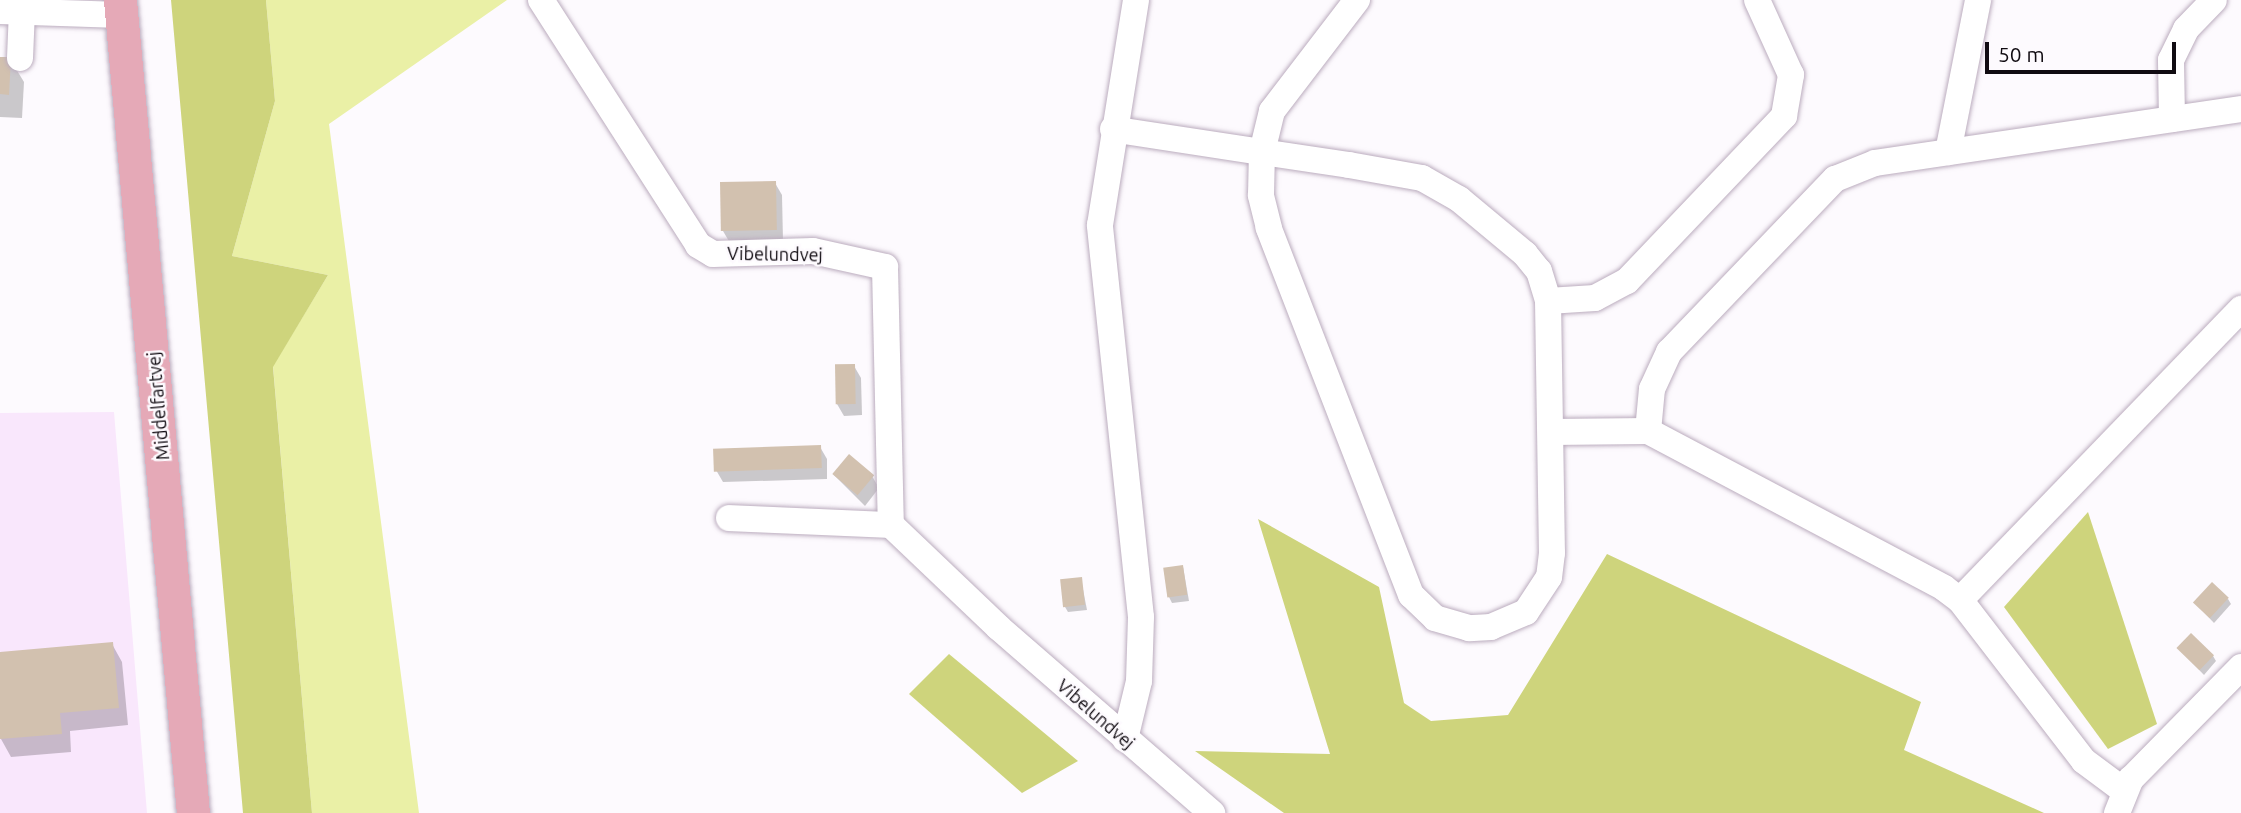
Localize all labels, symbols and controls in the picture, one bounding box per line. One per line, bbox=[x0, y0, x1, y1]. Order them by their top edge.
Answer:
scale bar bbox=[1989, 28, 2180, 72]
text: 50 m bbox=[1998, 42, 2045, 66]
street label: Vibelundvej bbox=[727, 242, 823, 266]
street label: Middelfartvej bbox=[143, 351, 173, 461]
street label: Vibelundvej bbox=[1053, 674, 1139, 754]

